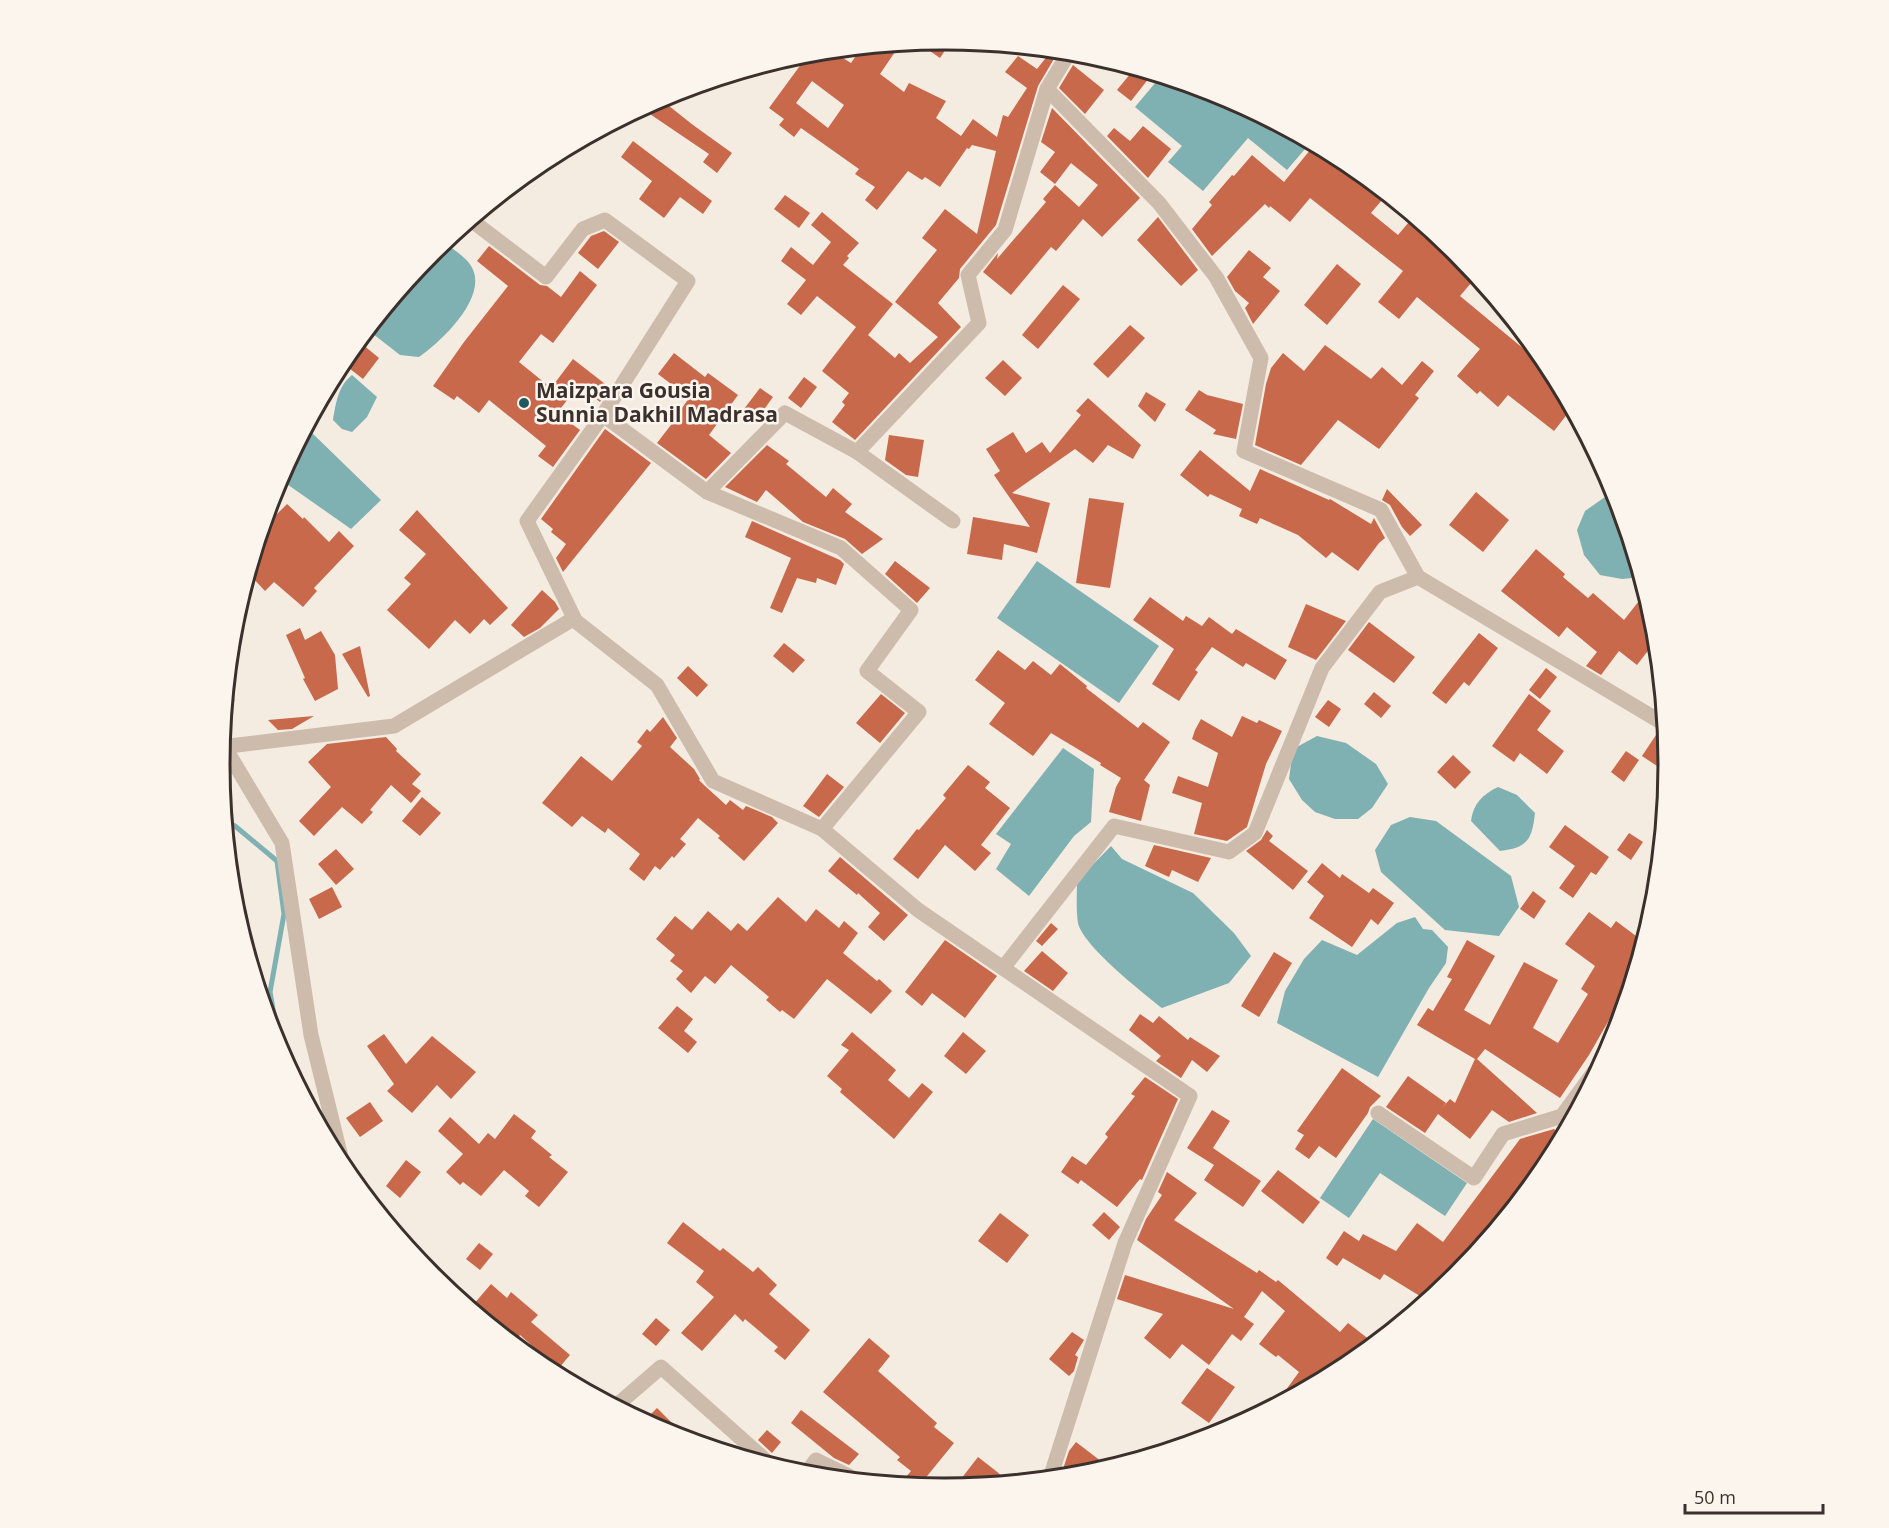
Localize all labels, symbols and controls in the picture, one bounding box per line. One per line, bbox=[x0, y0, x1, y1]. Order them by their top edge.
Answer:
place label: Maizpara Gousia Sunnia Dakhil Madrasa bbox=[536, 376, 778, 428]
marker: Maizpara Gousia Sunnia Dakhil Madrasa bbox=[517, 396, 531, 410]
scale bar bbox=[1685, 1477, 1823, 1515]
text: 50 m bbox=[1694, 1485, 1736, 1509]

